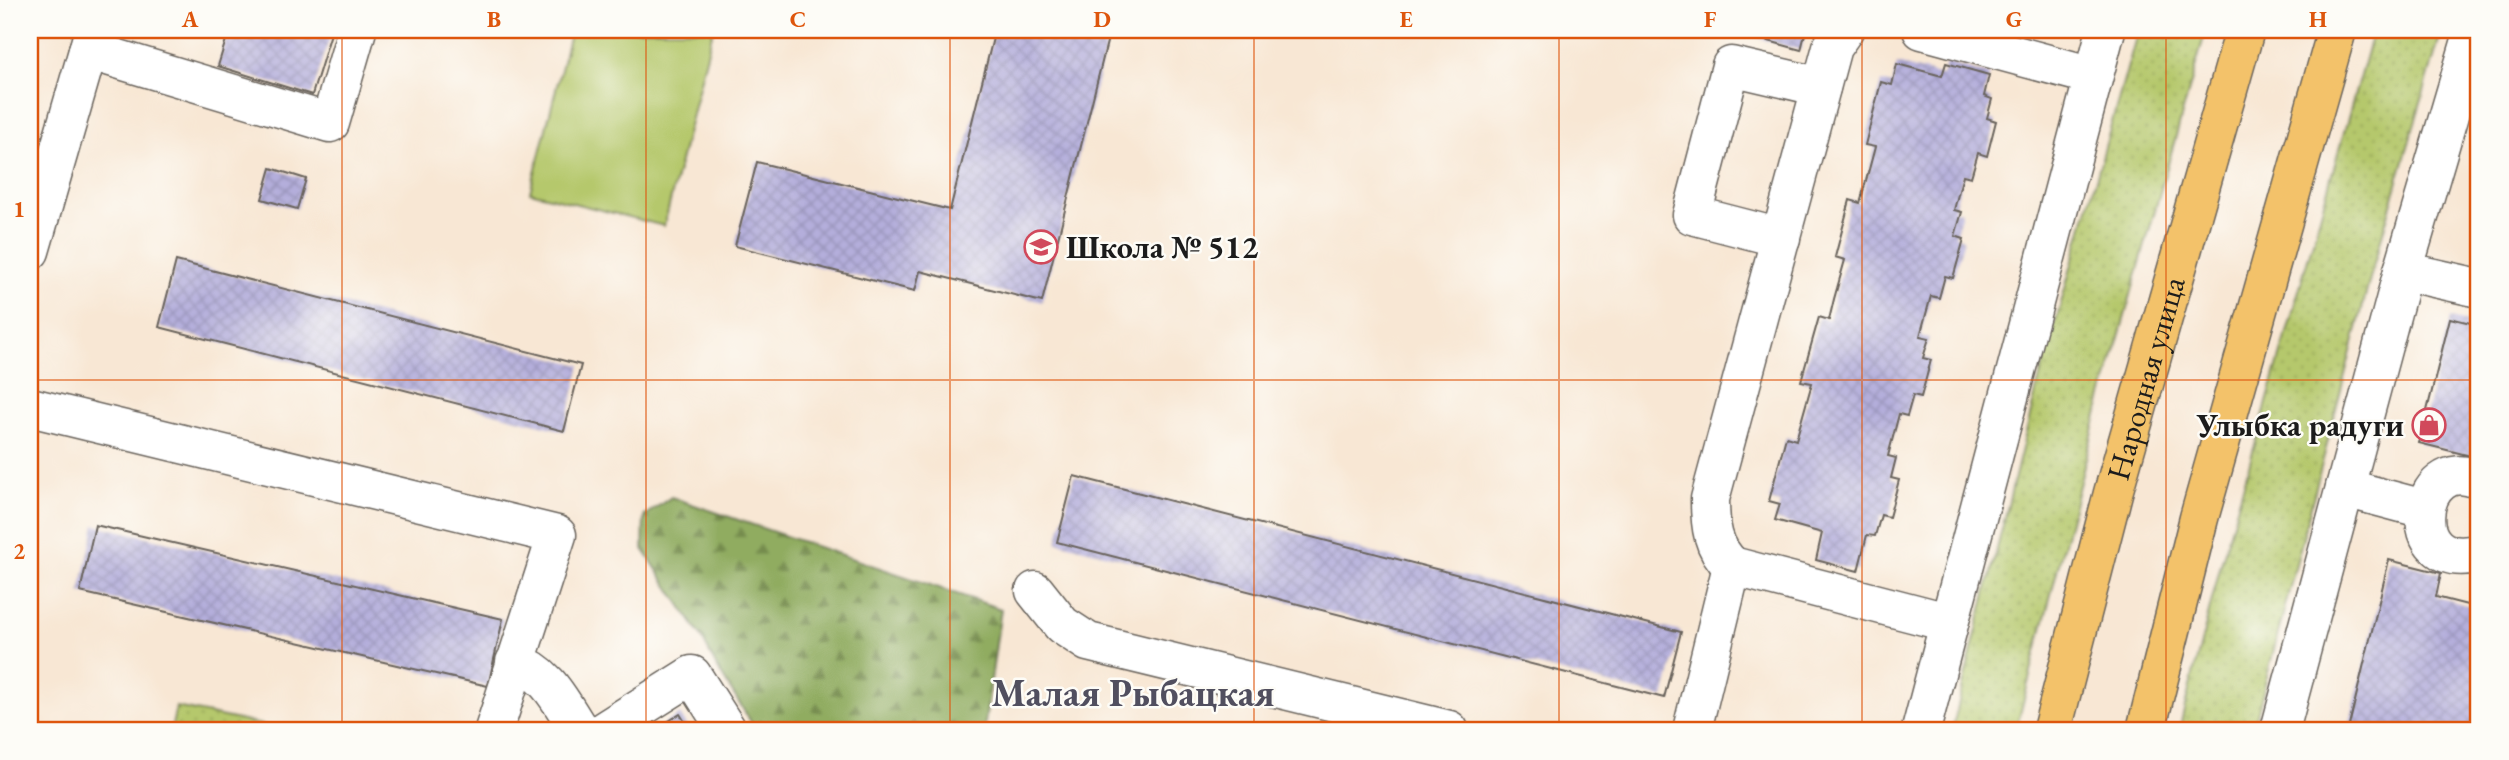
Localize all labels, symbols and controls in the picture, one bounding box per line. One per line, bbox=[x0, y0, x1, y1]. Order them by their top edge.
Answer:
text: A bbox=[181, 4, 199, 34]
text: B bbox=[487, 4, 501, 34]
text: C bbox=[790, 4, 806, 34]
text: D bbox=[1093, 4, 1111, 34]
text: E bbox=[1399, 4, 1413, 34]
text: F bbox=[1704, 4, 1717, 34]
text: G bbox=[2006, 4, 2022, 34]
text: H bbox=[2309, 4, 2327, 34]
text: 1 bbox=[13, 194, 25, 224]
place label: Школа № 512 bbox=[1066, 226, 1259, 268]
school or university icon: Школа № 512 bbox=[1022, 228, 1060, 266]
street label: Народная улица bbox=[2097, 271, 2195, 485]
place label: Улыбка радуги bbox=[2195, 404, 2404, 446]
shop icon: Улыбка радуги bbox=[2410, 406, 2448, 444]
text: 2 bbox=[13, 536, 25, 566]
district label: Малая Рыбацкая bbox=[991, 668, 1275, 717]

